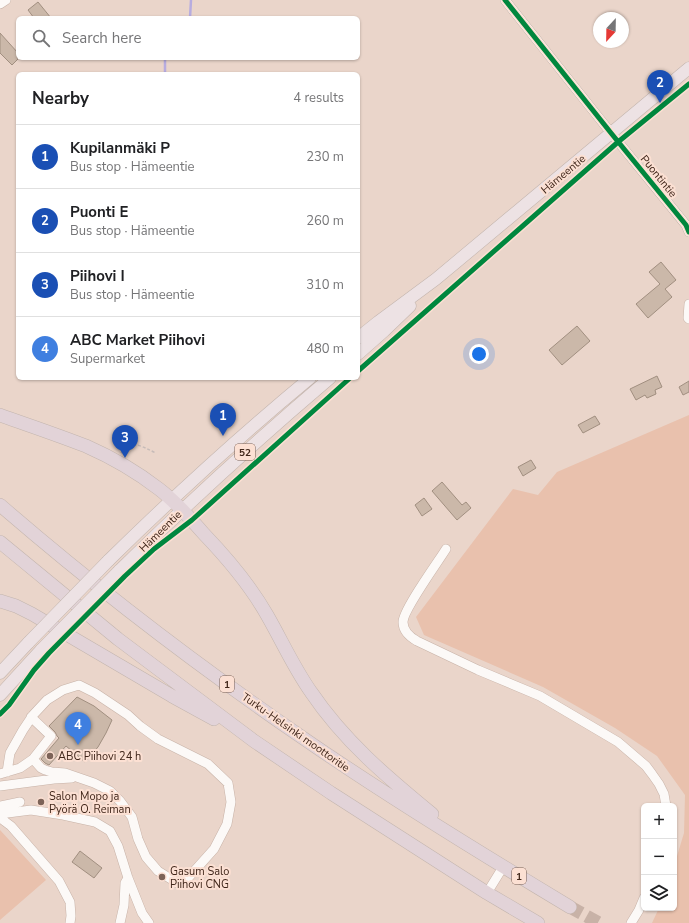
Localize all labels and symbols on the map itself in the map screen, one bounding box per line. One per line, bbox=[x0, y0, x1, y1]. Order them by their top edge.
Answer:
north arrow bbox=[593, 12, 629, 48]
pin: 2 bbox=[647, 70, 673, 103]
street label: Hämeentie bbox=[538, 151, 589, 197]
street label: Puontintie bbox=[637, 152, 680, 201]
your location bbox=[469, 344, 489, 364]
pin: 1 bbox=[210, 403, 236, 436]
pin: 3 bbox=[112, 425, 138, 458]
road number: 52 bbox=[235, 444, 255, 460]
street label: Hämeentie bbox=[136, 507, 185, 555]
road number: 1 bbox=[220, 676, 234, 692]
street label: Turku-Helsinki moottoritie bbox=[239, 689, 353, 776]
pin: 4 bbox=[65, 712, 91, 745]
place label: ABC Piihovi 24 h bbox=[58, 749, 141, 764]
marker: ABC Piihovi 24 h bbox=[45, 751, 55, 761]
place label: Salon Mopo ja Pyörä O. Reiman bbox=[49, 789, 131, 817]
marker: Salon Mopo ja Pyörä O. Reiman bbox=[36, 797, 46, 807]
place label: Gasum Salo Piihovi CNG bbox=[170, 864, 229, 892]
road number: 1 bbox=[512, 868, 526, 884]
marker: Gasum Salo Piihovi CNG bbox=[157, 872, 167, 882]

